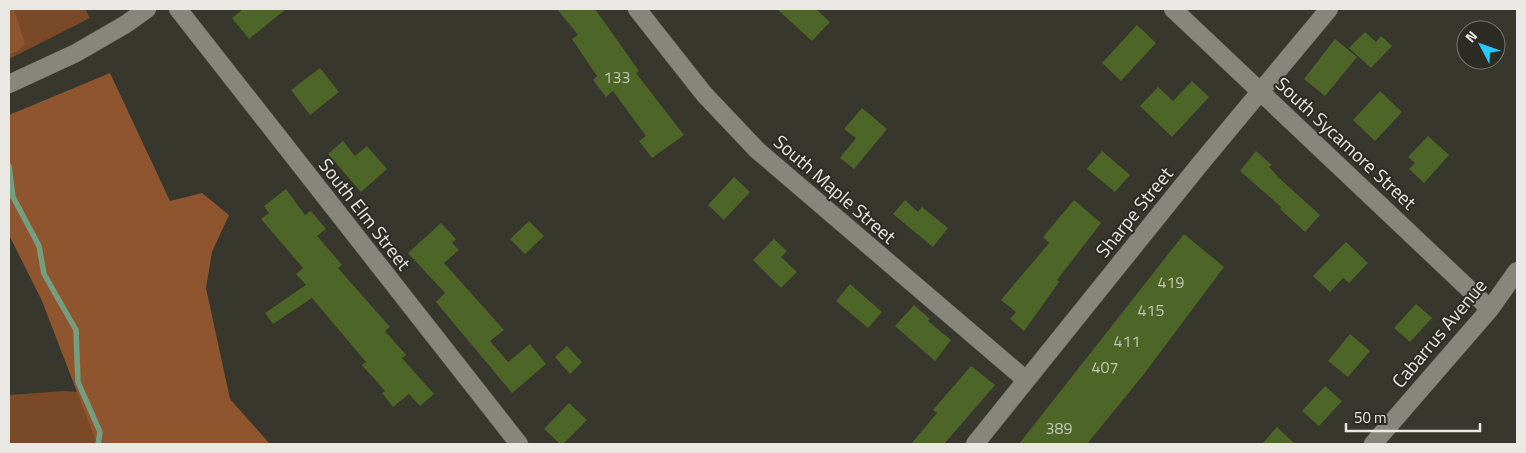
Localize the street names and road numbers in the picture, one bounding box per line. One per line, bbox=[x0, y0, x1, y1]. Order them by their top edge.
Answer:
street label: South Sycamore Street bbox=[1269, 69, 1424, 216]
street label: South Maple Street bbox=[768, 127, 903, 250]
street label: South Elm Street bbox=[312, 151, 419, 276]
street label: Sharpe Street bbox=[1088, 160, 1179, 263]
street label: Cabarrus Avenue bbox=[1384, 272, 1493, 394]

